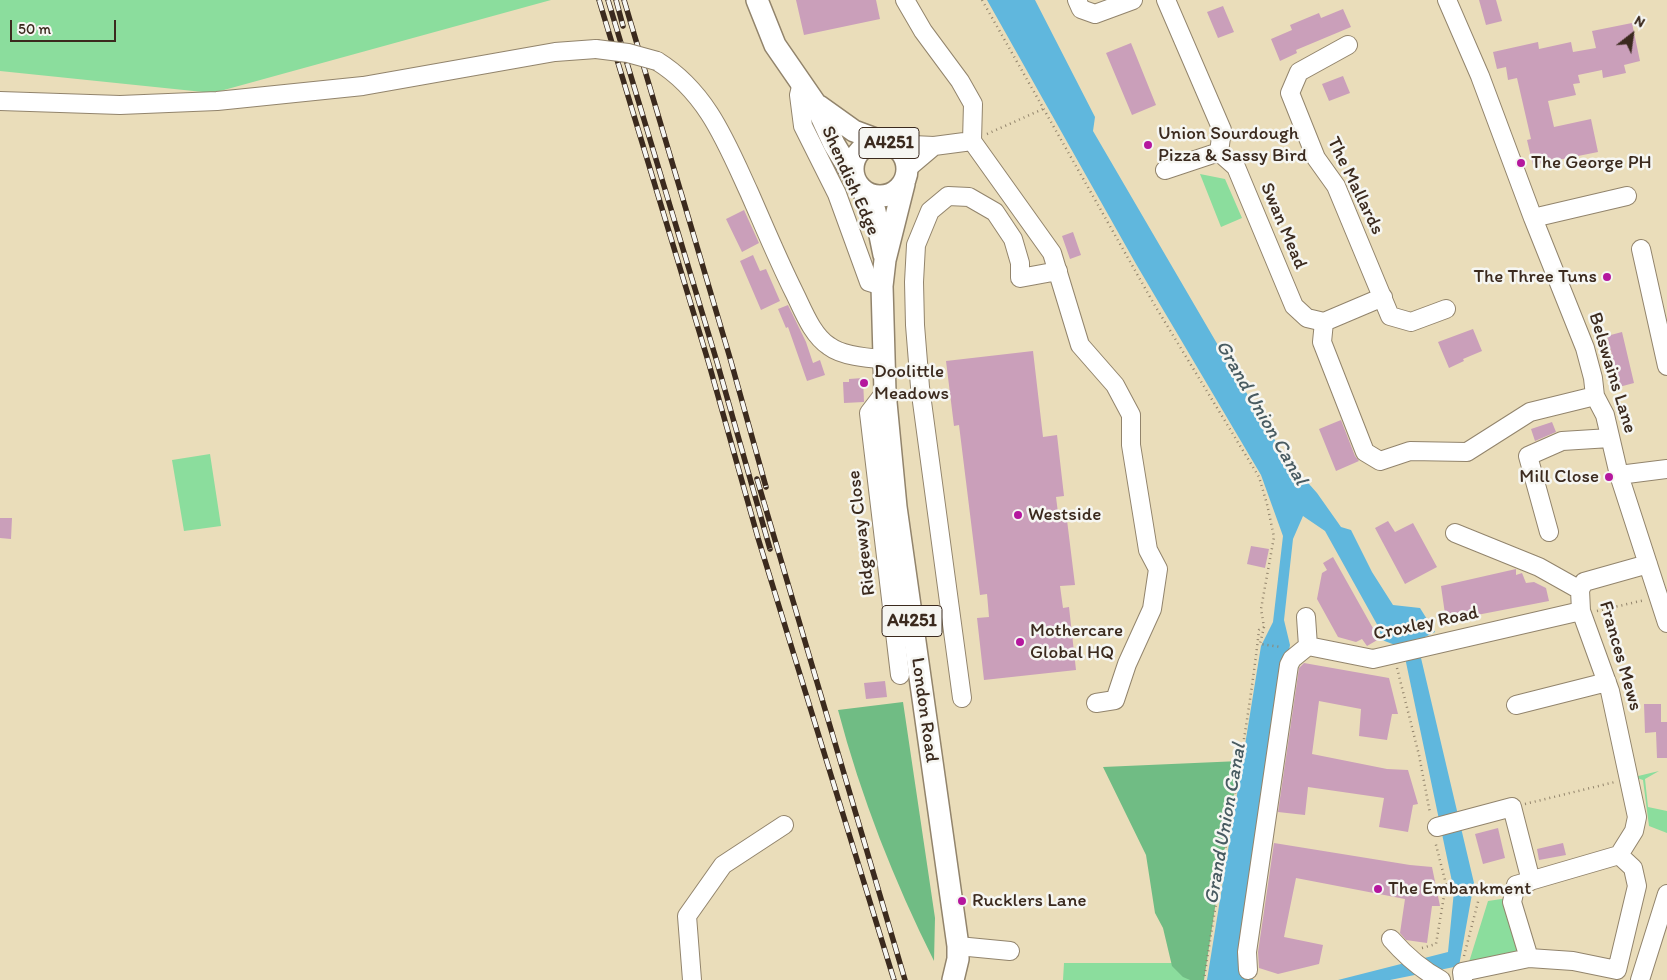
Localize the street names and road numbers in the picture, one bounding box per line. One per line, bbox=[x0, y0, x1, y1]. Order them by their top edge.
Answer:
street label: Shendish Edge bbox=[816, 123, 884, 239]
road number: A4251 bbox=[859, 128, 919, 158]
street label: The Mallards bbox=[1322, 134, 1388, 238]
street label: Swan Mead bbox=[1255, 179, 1311, 273]
street label: Belswains Lane bbox=[1583, 310, 1641, 436]
street label: Ridgeway Close bbox=[843, 469, 881, 597]
street label: Frances Mews bbox=[1593, 598, 1647, 714]
street label: Croxley Road bbox=[1371, 602, 1481, 646]
road number: A4251 bbox=[882, 606, 942, 636]
street label: London Road bbox=[905, 656, 943, 764]

